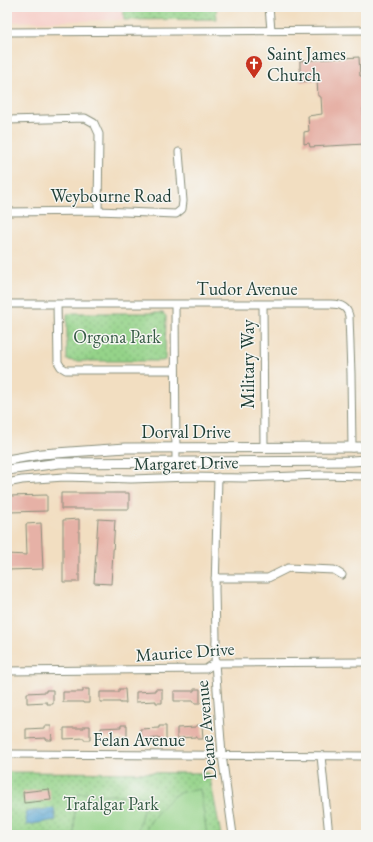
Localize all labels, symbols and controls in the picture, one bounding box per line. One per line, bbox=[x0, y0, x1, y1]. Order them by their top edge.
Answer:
place label: Saint James Church bbox=[267, 42, 346, 86]
church icon: Saint James Church bbox=[244, 54, 264, 79]
street label: Weybourne Road bbox=[50, 184, 172, 207]
street label: Tudor Avenue bbox=[197, 277, 297, 300]
street label: Military Way bbox=[236, 319, 259, 409]
park label: Orgona Park bbox=[73, 325, 161, 348]
street label: Dorval Drive bbox=[141, 420, 231, 443]
street label: Margaret Drive bbox=[133, 450, 239, 475]
street label: Maurice Drive bbox=[135, 637, 235, 666]
street label: Deane Avenue bbox=[190, 679, 221, 781]
street label: Felan Avenue bbox=[93, 728, 185, 751]
park label: Trafalgar Park bbox=[63, 792, 159, 815]

